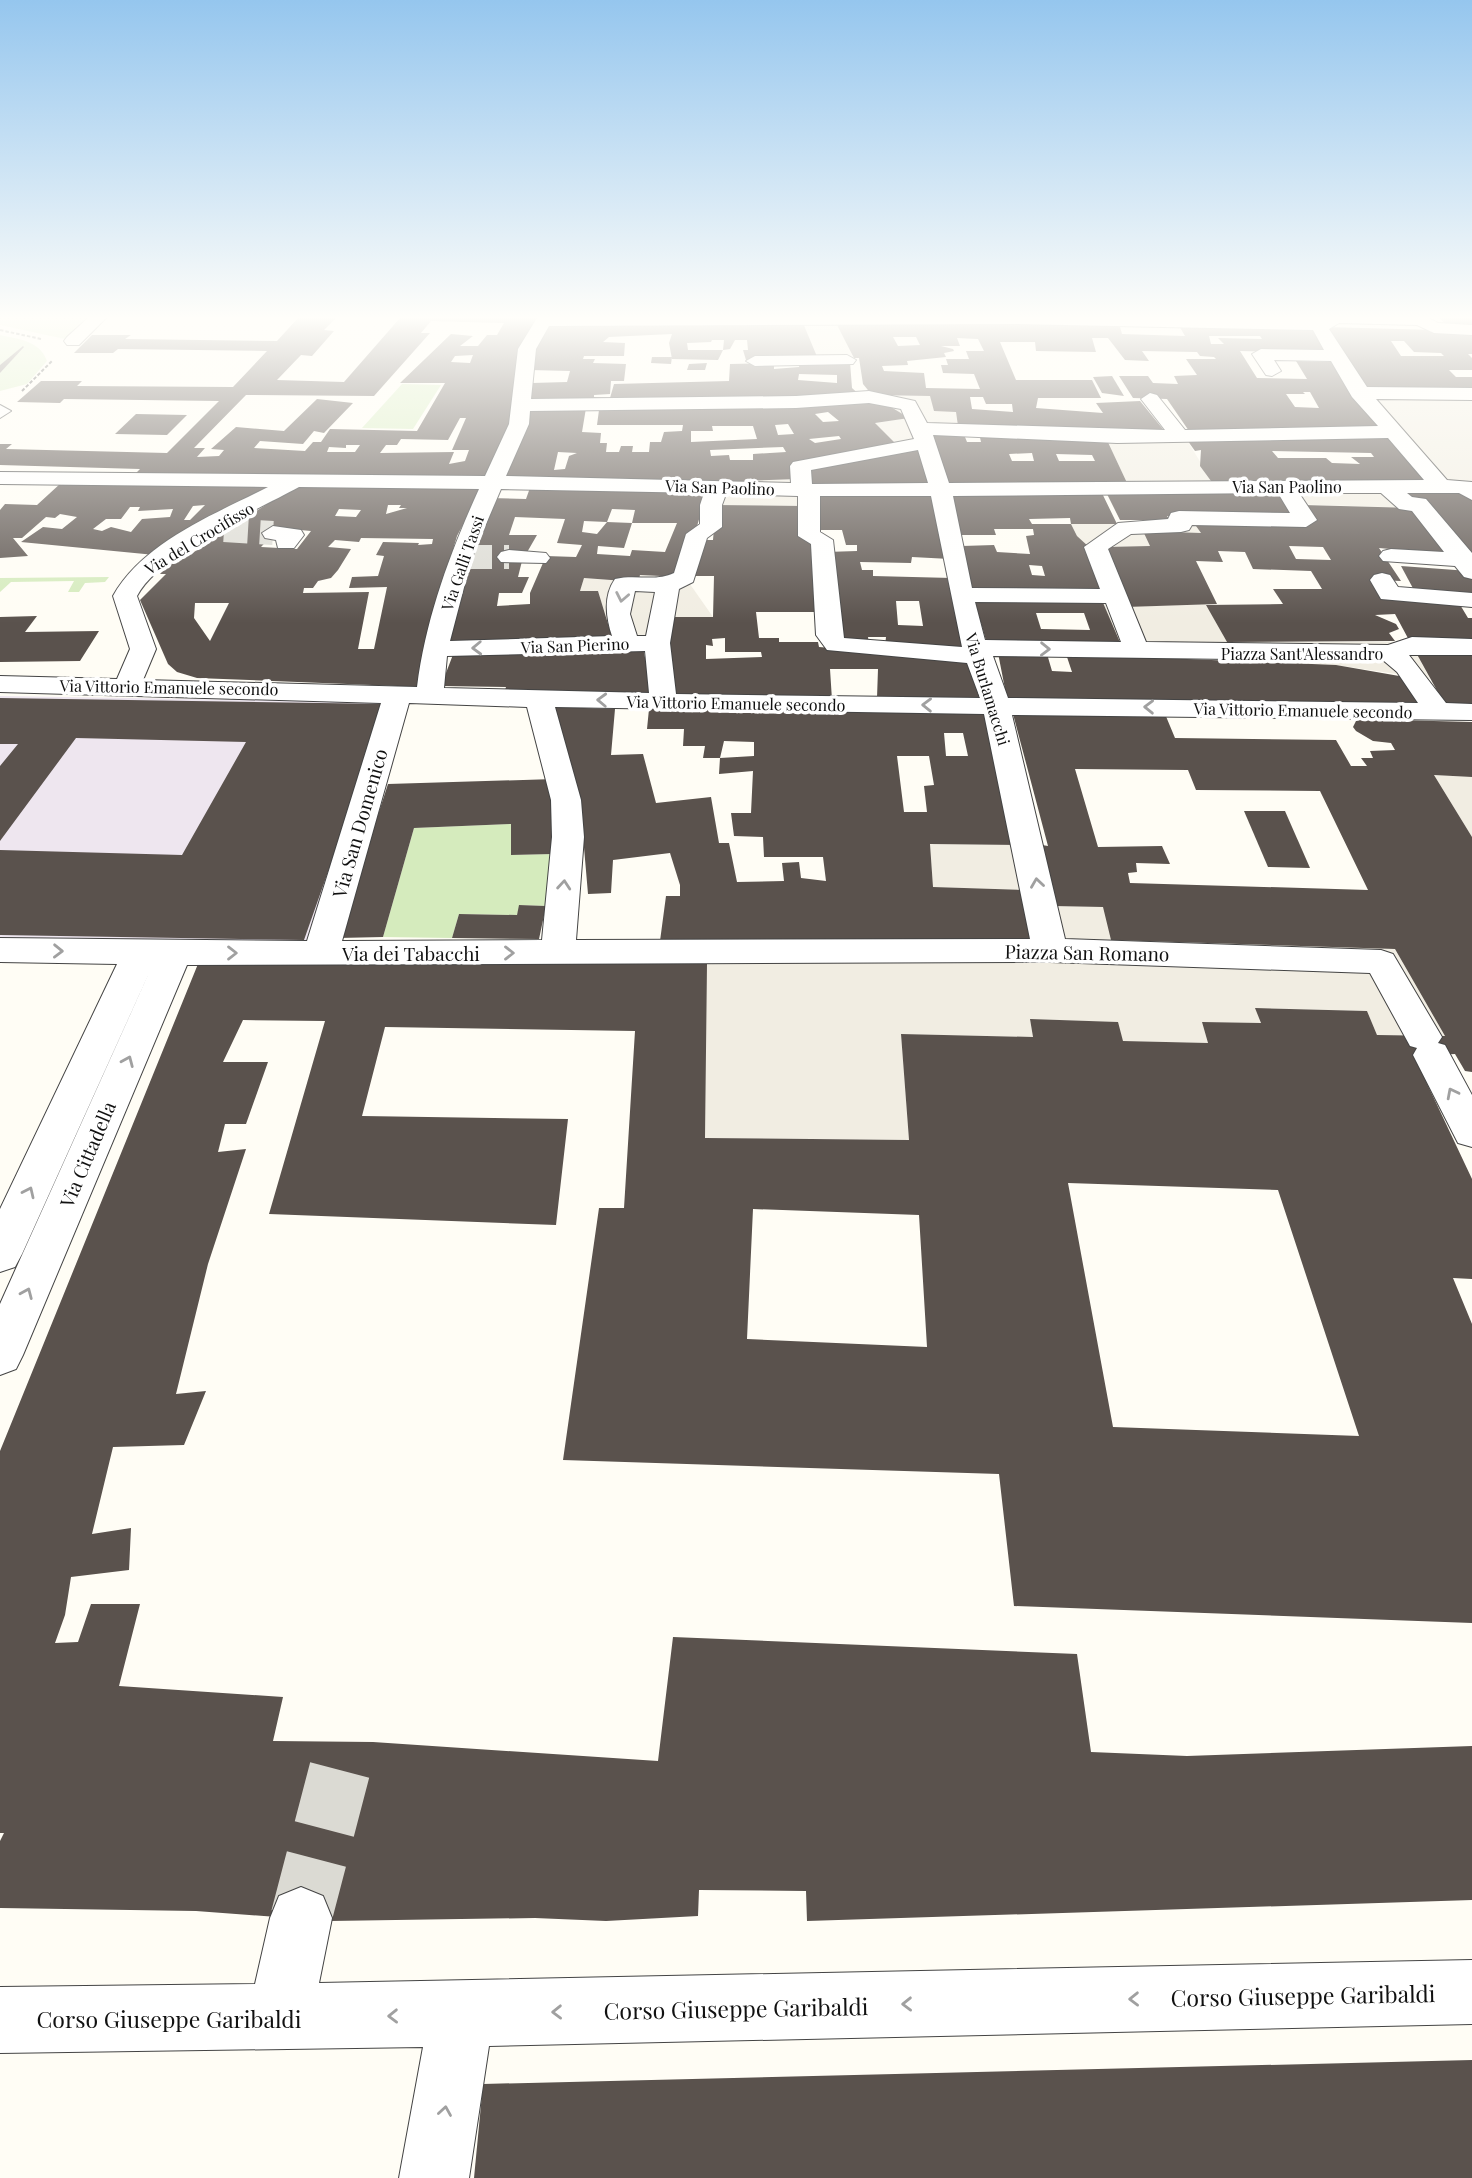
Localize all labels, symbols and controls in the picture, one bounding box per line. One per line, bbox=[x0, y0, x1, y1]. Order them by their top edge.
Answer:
street label: Via San Paolino bbox=[664, 475, 775, 499]
street label: Via San Paolino bbox=[1231, 476, 1342, 497]
street label: Via del Crocifisso bbox=[140, 497, 258, 579]
street label: Via Galli Tassi bbox=[436, 512, 488, 614]
one-way arrow bbox=[615, 591, 630, 603]
street label: Via Burlamacchi bbox=[961, 629, 1015, 748]
street label: Via San Pierino bbox=[519, 633, 630, 657]
one-way arrow bbox=[471, 640, 482, 655]
one-way arrow bbox=[1040, 641, 1051, 657]
street label: Piazza Sant'Alessandro bbox=[1221, 643, 1383, 664]
street label: Via Vittorio Emanuele secondo bbox=[59, 675, 279, 699]
street label: Via Vittorio Emanuele secondo bbox=[626, 691, 846, 715]
one-way arrow bbox=[596, 693, 607, 708]
one-way arrow bbox=[922, 697, 932, 713]
street label: Via Vittorio Emanuele secondo bbox=[1193, 698, 1413, 722]
one-way arrow bbox=[1143, 700, 1154, 715]
street label: Via San Domenico bbox=[325, 745, 393, 902]
one-way arrow bbox=[1030, 877, 1045, 889]
one-way arrow bbox=[556, 879, 571, 890]
street label: Piazza San Romano bbox=[1004, 938, 1170, 966]
street label: Via dei Tabacchi bbox=[341, 940, 480, 966]
one-way arrow bbox=[53, 943, 63, 959]
one-way arrow bbox=[228, 945, 238, 961]
one-way arrow bbox=[504, 945, 515, 961]
one-way arrow bbox=[119, 1056, 133, 1068]
one-way arrow bbox=[1447, 1088, 1460, 1100]
street label: Via Cittadella bbox=[53, 1097, 121, 1212]
one-way arrow bbox=[21, 1187, 35, 1199]
one-way arrow bbox=[19, 1287, 33, 1300]
street label: Corso Giuseppe Garibaldi bbox=[1170, 1977, 1436, 2013]
street label: Corso Giuseppe Garibaldi bbox=[603, 1990, 869, 2026]
one-way arrow bbox=[1129, 1992, 1140, 2007]
one-way arrow bbox=[901, 1997, 912, 2012]
street label: Corso Giuseppe Garibaldi bbox=[37, 2003, 302, 2034]
one-way arrow bbox=[551, 2005, 562, 2020]
one-way arrow bbox=[387, 2008, 398, 2023]
one-way arrow bbox=[437, 2105, 452, 2117]

